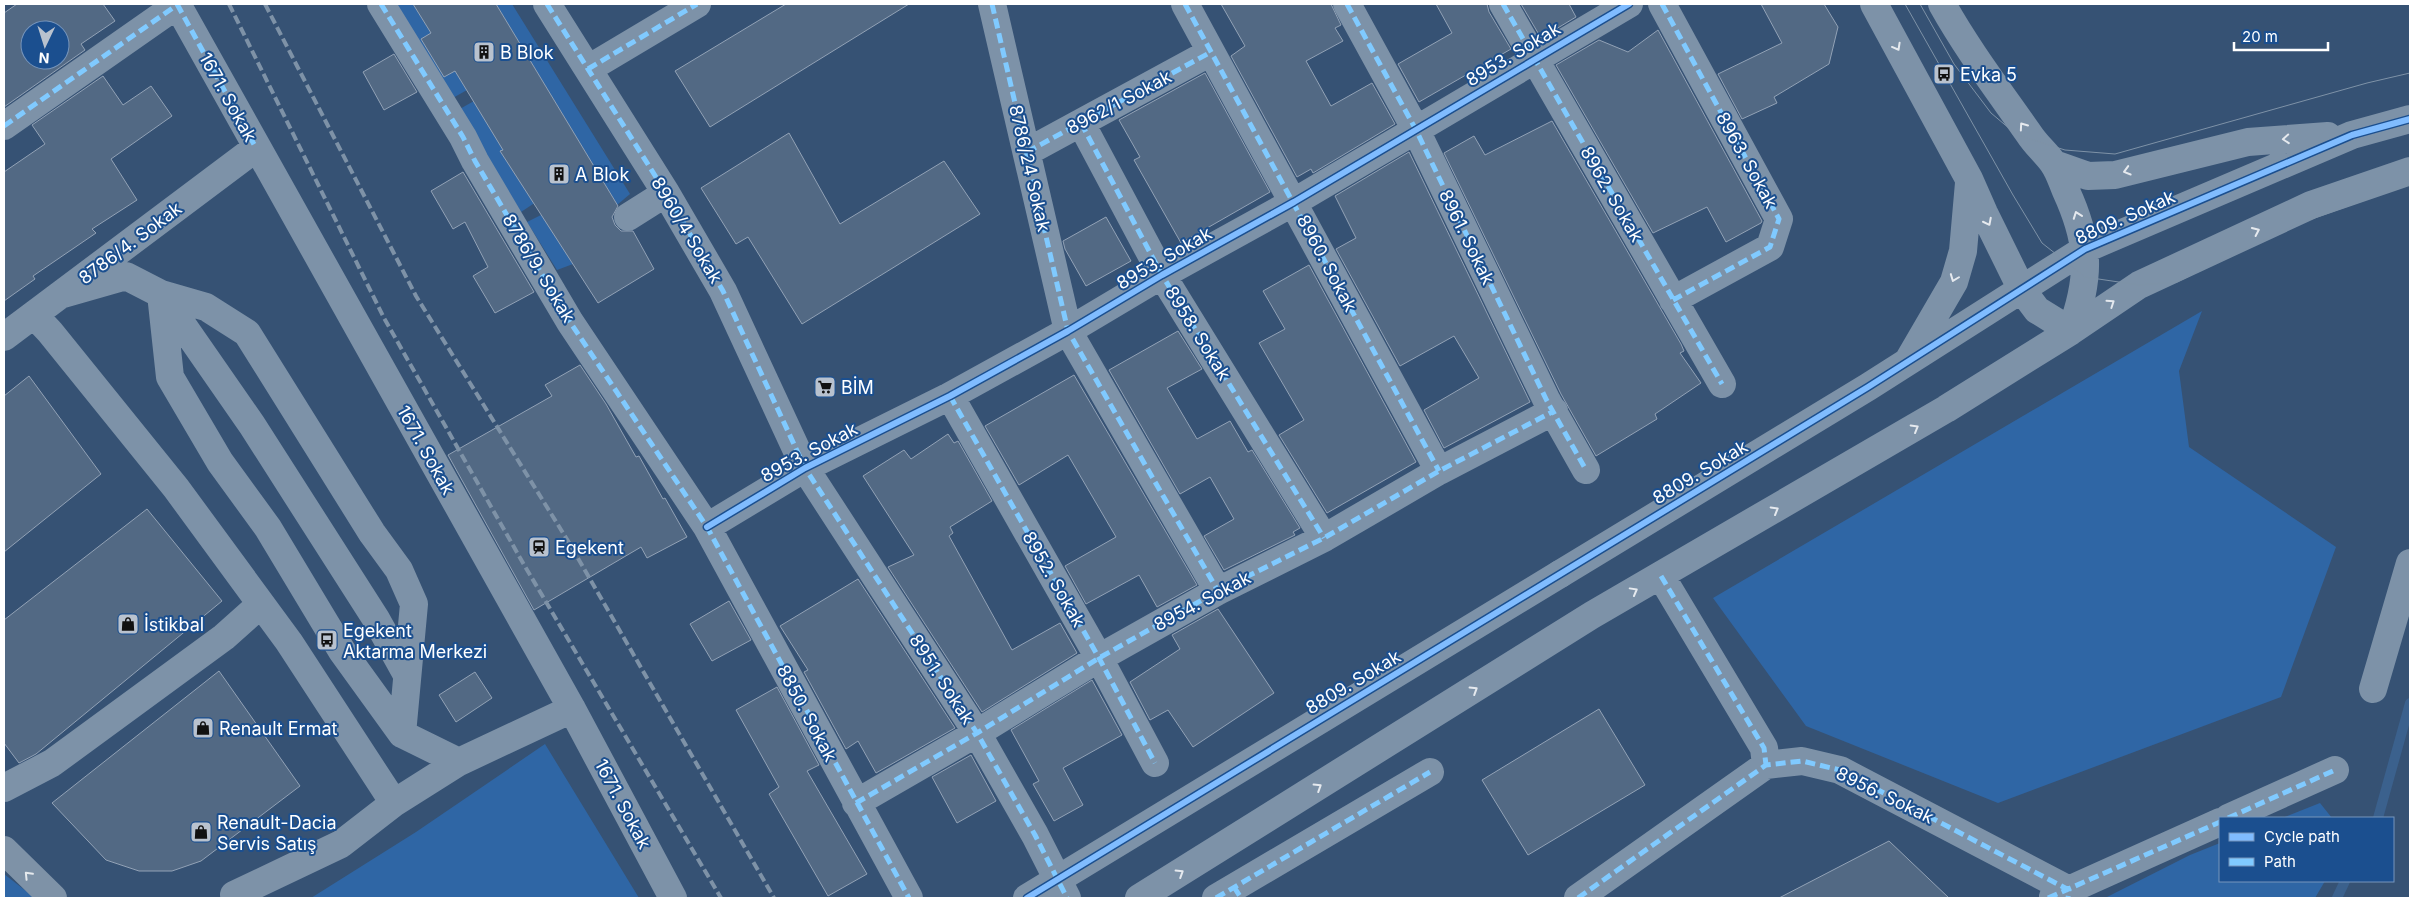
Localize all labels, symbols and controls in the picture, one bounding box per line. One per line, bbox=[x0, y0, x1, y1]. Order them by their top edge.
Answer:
street label: 8953. Sokak bbox=[1462, 18, 1564, 90]
north arrow bbox=[20, 20, 70, 70]
scale bar bbox=[2234, 20, 2328, 52]
text: 20 m bbox=[2242, 27, 2278, 46]
building icon: B Blok bbox=[472, 40, 496, 64]
one-way arrow bbox=[1891, 41, 1901, 50]
place label: B Blok bbox=[500, 42, 554, 63]
street label: 1671. Sokak bbox=[195, 49, 261, 145]
text: N bbox=[38, 50, 50, 67]
bus stop icon: Evka 5 bbox=[1932, 62, 1956, 86]
place label: Evka 5 bbox=[1960, 64, 2017, 85]
street label: 8962/1 Sokak bbox=[1063, 66, 1175, 138]
street label: 8786/24 Sokak bbox=[1005, 103, 1055, 234]
street label: 8963. Sokak bbox=[1712, 108, 1782, 212]
one-way arrow bbox=[2020, 122, 2029, 132]
one-way arrow bbox=[2282, 134, 2290, 145]
street label: 8962. Sokak bbox=[1576, 142, 1648, 246]
building icon: A Blok bbox=[547, 162, 571, 186]
place label: A Blok bbox=[575, 164, 629, 185]
one-way arrow bbox=[2123, 165, 2132, 176]
street label: 8960/4 Sokak bbox=[647, 173, 727, 287]
street label: 8961. Sokak bbox=[1435, 186, 1499, 288]
street label: 8809. Sokak bbox=[2072, 186, 2178, 248]
street label: 8786/4. Sokak bbox=[74, 197, 186, 288]
street label: 8786/9. Sokak bbox=[498, 210, 580, 326]
street label: 8960. Sokak bbox=[1293, 211, 1361, 315]
one-way arrow bbox=[2073, 211, 2083, 220]
one-way arrow bbox=[1982, 217, 1992, 226]
street label: 8953. Sokak bbox=[1113, 222, 1215, 294]
one-way arrow bbox=[2251, 227, 2260, 237]
one-way arrow bbox=[1950, 273, 1960, 282]
street label: 8958. Sokak bbox=[1161, 282, 1235, 384]
one-way arrow bbox=[2105, 300, 2115, 309]
supermarket icon: BİM bbox=[813, 375, 837, 399]
place label: BİM bbox=[841, 376, 874, 398]
street label: 1671. Sokak bbox=[393, 402, 459, 498]
street label: 8953. Sokak bbox=[757, 418, 861, 486]
one-way arrow bbox=[1910, 424, 1919, 434]
street label: 8809. Sokak bbox=[1649, 435, 1751, 509]
one-way arrow bbox=[1769, 506, 1778, 516]
street label: 8952. Sokak bbox=[1018, 528, 1090, 631]
station icon: Egekent bbox=[527, 535, 551, 559]
place label: Egekent bbox=[555, 537, 624, 558]
street label: 8954. Sokak bbox=[1150, 567, 1254, 635]
one-way arrow bbox=[1629, 587, 1638, 597]
shop icon: İstikbal bbox=[116, 612, 140, 636]
place label: İstikbal bbox=[144, 613, 204, 635]
place label: Egekent Aktarma Merkezi bbox=[343, 620, 487, 662]
bus stop icon: Egekent Aktarma Merkezi bbox=[315, 628, 339, 652]
street label: 8951. Sokak bbox=[905, 630, 979, 728]
street label: 8809. Sokak bbox=[1302, 645, 1404, 719]
street label: 8850. Sokak bbox=[773, 661, 841, 765]
one-way arrow bbox=[1468, 687, 1477, 696]
shop icon: Renault Ermat bbox=[191, 716, 215, 740]
place label: Renault Ermat bbox=[219, 718, 338, 739]
street label: 1671. Sokak bbox=[591, 756, 655, 852]
street label: 8956. Sokak bbox=[1833, 762, 1937, 828]
one-way arrow bbox=[1313, 783, 1322, 793]
place label: Renault-Dacia Servis Satış bbox=[217, 812, 337, 854]
legend bbox=[2219, 817, 2394, 882]
shop icon: Renault-Dacia Servis Satış bbox=[189, 820, 213, 844]
text: Cycle path bbox=[2264, 827, 2340, 846]
text: Path bbox=[2264, 852, 2296, 871]
one-way arrow bbox=[1175, 869, 1184, 879]
one-way arrow bbox=[25, 871, 34, 880]

